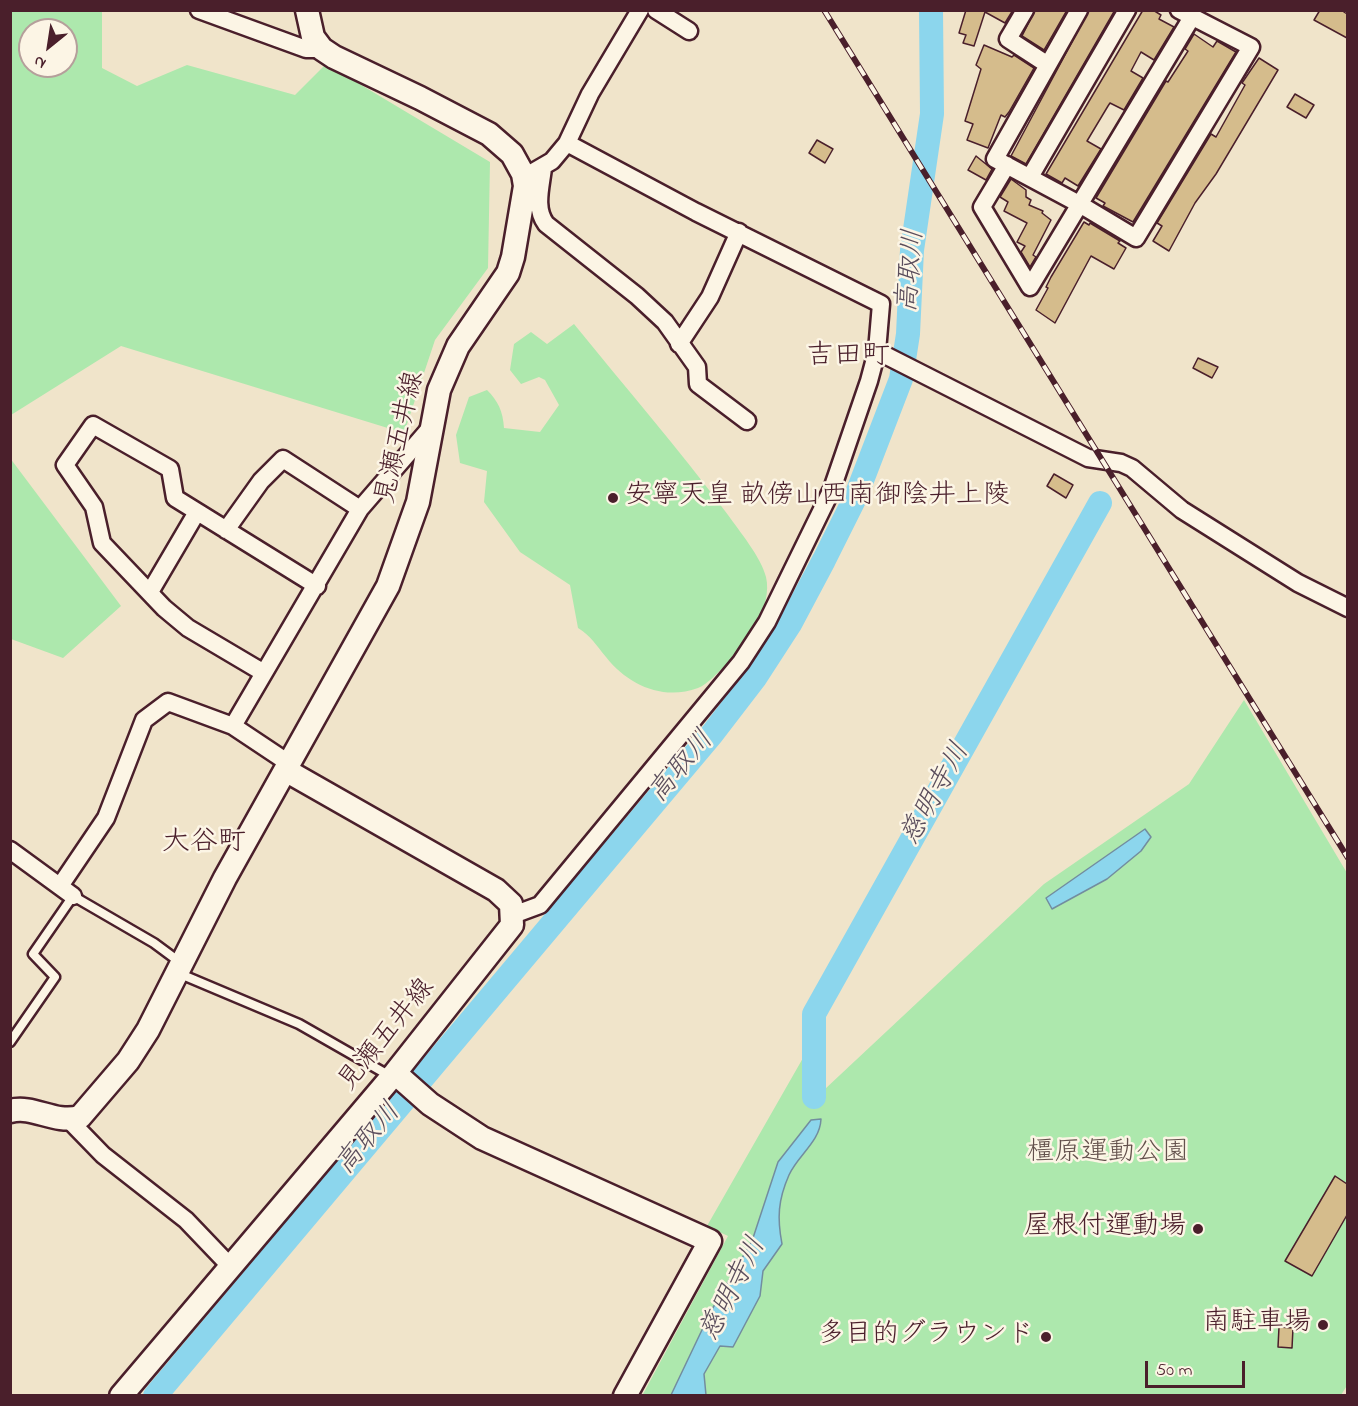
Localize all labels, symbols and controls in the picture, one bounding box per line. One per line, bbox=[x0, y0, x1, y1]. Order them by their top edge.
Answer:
north arrow bbox=[18, 18, 78, 78]
text: N bbox=[29, 49, 51, 75]
water label: 高取川 bbox=[893, 228, 933, 314]
district label: 吉田町 bbox=[806, 341, 890, 375]
street label: 見瀬五井線 bbox=[371, 369, 433, 507]
place label: 安寧天皇 畝傍山西南御陰井上陵 bbox=[625, 482, 1010, 514]
marker: 安寧天皇 畝傍山西南御陰井上陵 bbox=[606, 491, 620, 505]
water label: 高取川 bbox=[643, 725, 723, 811]
water label: 慈明寺川 bbox=[895, 738, 979, 852]
district label: 大谷町 bbox=[162, 827, 246, 861]
street label: 見瀬五井線 bbox=[333, 973, 443, 1099]
water label: 高取川 bbox=[330, 1097, 410, 1183]
park label: 橿原運動公園 bbox=[1027, 1139, 1189, 1171]
place label: 屋根付運動場 bbox=[1024, 1213, 1186, 1245]
marker: 屋根付運動場 bbox=[1191, 1222, 1205, 1236]
water label: 慈明寺川 bbox=[695, 1232, 775, 1348]
place label: 南駐車場 bbox=[1203, 1309, 1311, 1341]
marker: 南駐車場 bbox=[1316, 1318, 1330, 1332]
place label: 多目的グラウンド bbox=[818, 1321, 1034, 1353]
marker: 多目的グラウンド bbox=[1039, 1330, 1053, 1344]
scale bar bbox=[1148, 1349, 1248, 1387]
text: 50 m bbox=[1156, 1358, 1193, 1384]

